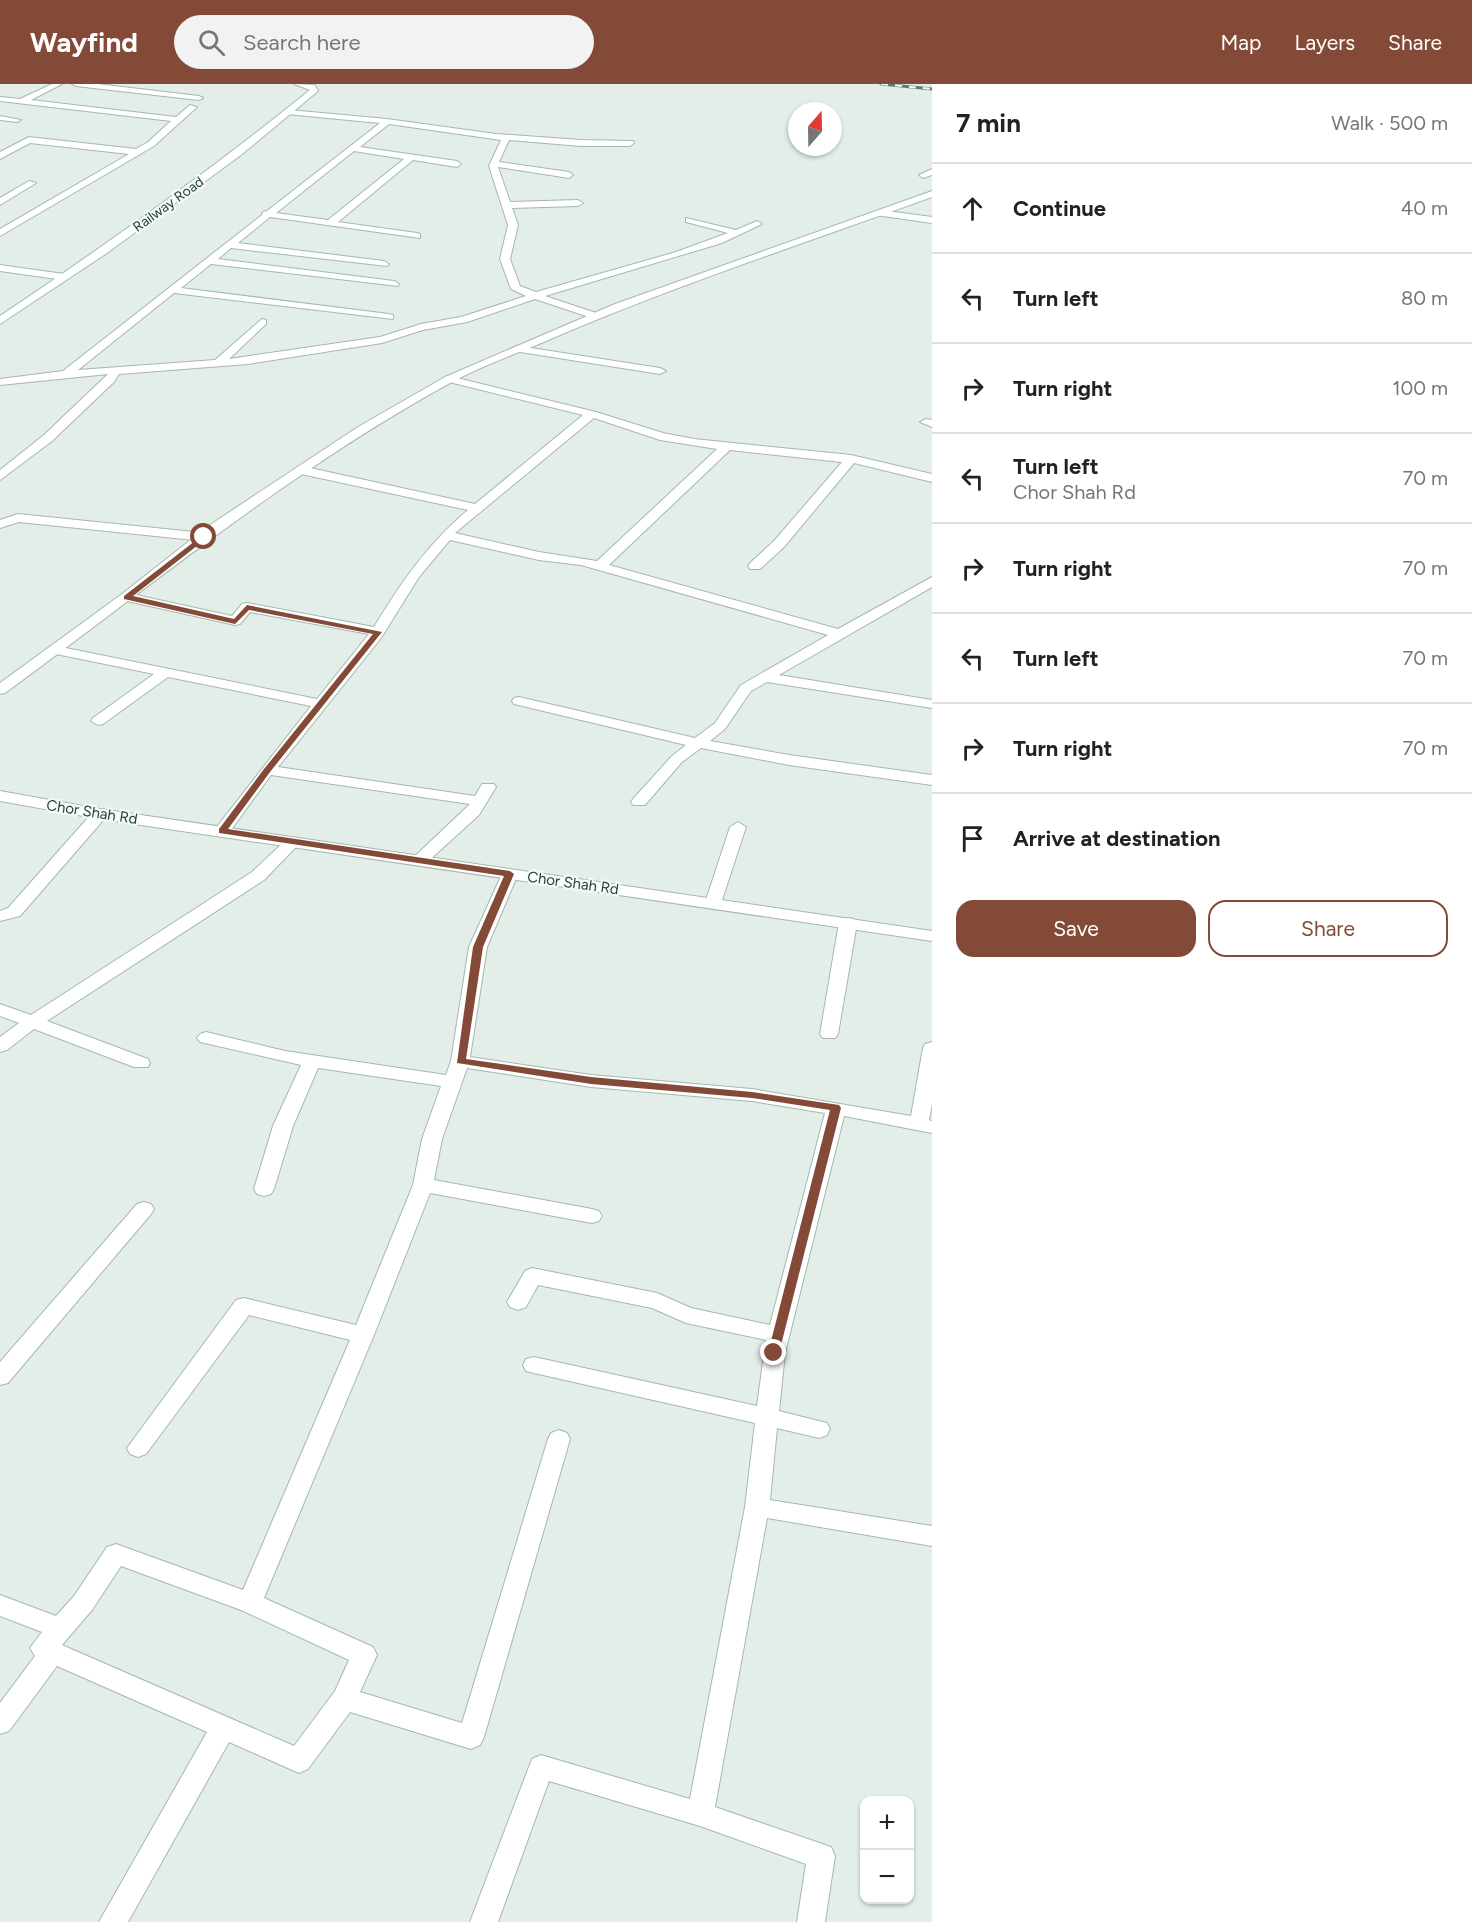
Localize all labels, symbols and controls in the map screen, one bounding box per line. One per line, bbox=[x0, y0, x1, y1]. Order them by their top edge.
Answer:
search box bbox=[174, 15, 594, 69]
text: Wayfind bbox=[30, 25, 138, 59]
icon: search bbox=[195, 26, 228, 59]
text: Search here bbox=[243, 29, 361, 56]
text: Map bbox=[1221, 30, 1261, 55]
text: Layers bbox=[1294, 30, 1355, 55]
text: Share bbox=[1388, 30, 1442, 55]
north arrow bbox=[788, 102, 842, 156]
text: 7 min bbox=[956, 107, 1021, 139]
text: Walk · 500 m bbox=[1331, 111, 1448, 135]
street label: Railway Road bbox=[130, 173, 207, 236]
icon: ahead bbox=[956, 192, 989, 225]
text: Continue bbox=[1013, 195, 1106, 222]
text: 40 m bbox=[1401, 196, 1448, 220]
icon: left bbox=[956, 282, 989, 315]
text: Turn left bbox=[1013, 285, 1099, 312]
text: 80 m bbox=[1401, 286, 1448, 310]
icon: right bbox=[956, 372, 989, 405]
text: Turn right bbox=[1013, 375, 1112, 402]
text: 100 m bbox=[1392, 376, 1448, 400]
text: Turn left bbox=[1013, 453, 1099, 480]
icon: left bbox=[956, 462, 989, 495]
text: 70 m bbox=[1402, 466, 1448, 490]
text: Chor Shah Rd bbox=[1013, 480, 1136, 504]
route start bbox=[190, 523, 216, 549]
icon: right bbox=[956, 552, 989, 585]
text: Turn right bbox=[1013, 555, 1112, 582]
text: 70 m bbox=[1402, 556, 1448, 580]
icon: left bbox=[956, 642, 989, 675]
text: Turn left bbox=[1013, 645, 1099, 672]
text: 70 m bbox=[1402, 646, 1448, 670]
icon: right bbox=[956, 732, 989, 765]
text: Turn right bbox=[1013, 735, 1112, 762]
text: 70 m bbox=[1402, 736, 1448, 760]
street label: Chor Shah Rd bbox=[45, 796, 139, 828]
icon: arrive bbox=[956, 822, 989, 855]
text: Arrive at destination bbox=[1013, 825, 1221, 852]
street label: Chor Shah Rd bbox=[526, 868, 620, 898]
button: Save bbox=[956, 900, 1196, 957]
button: Share bbox=[1208, 900, 1448, 957]
route end bbox=[760, 1339, 786, 1365]
map controls bbox=[860, 1796, 914, 1904]
button: + bbox=[860, 1796, 914, 1850]
button: − bbox=[860, 1850, 914, 1904]

